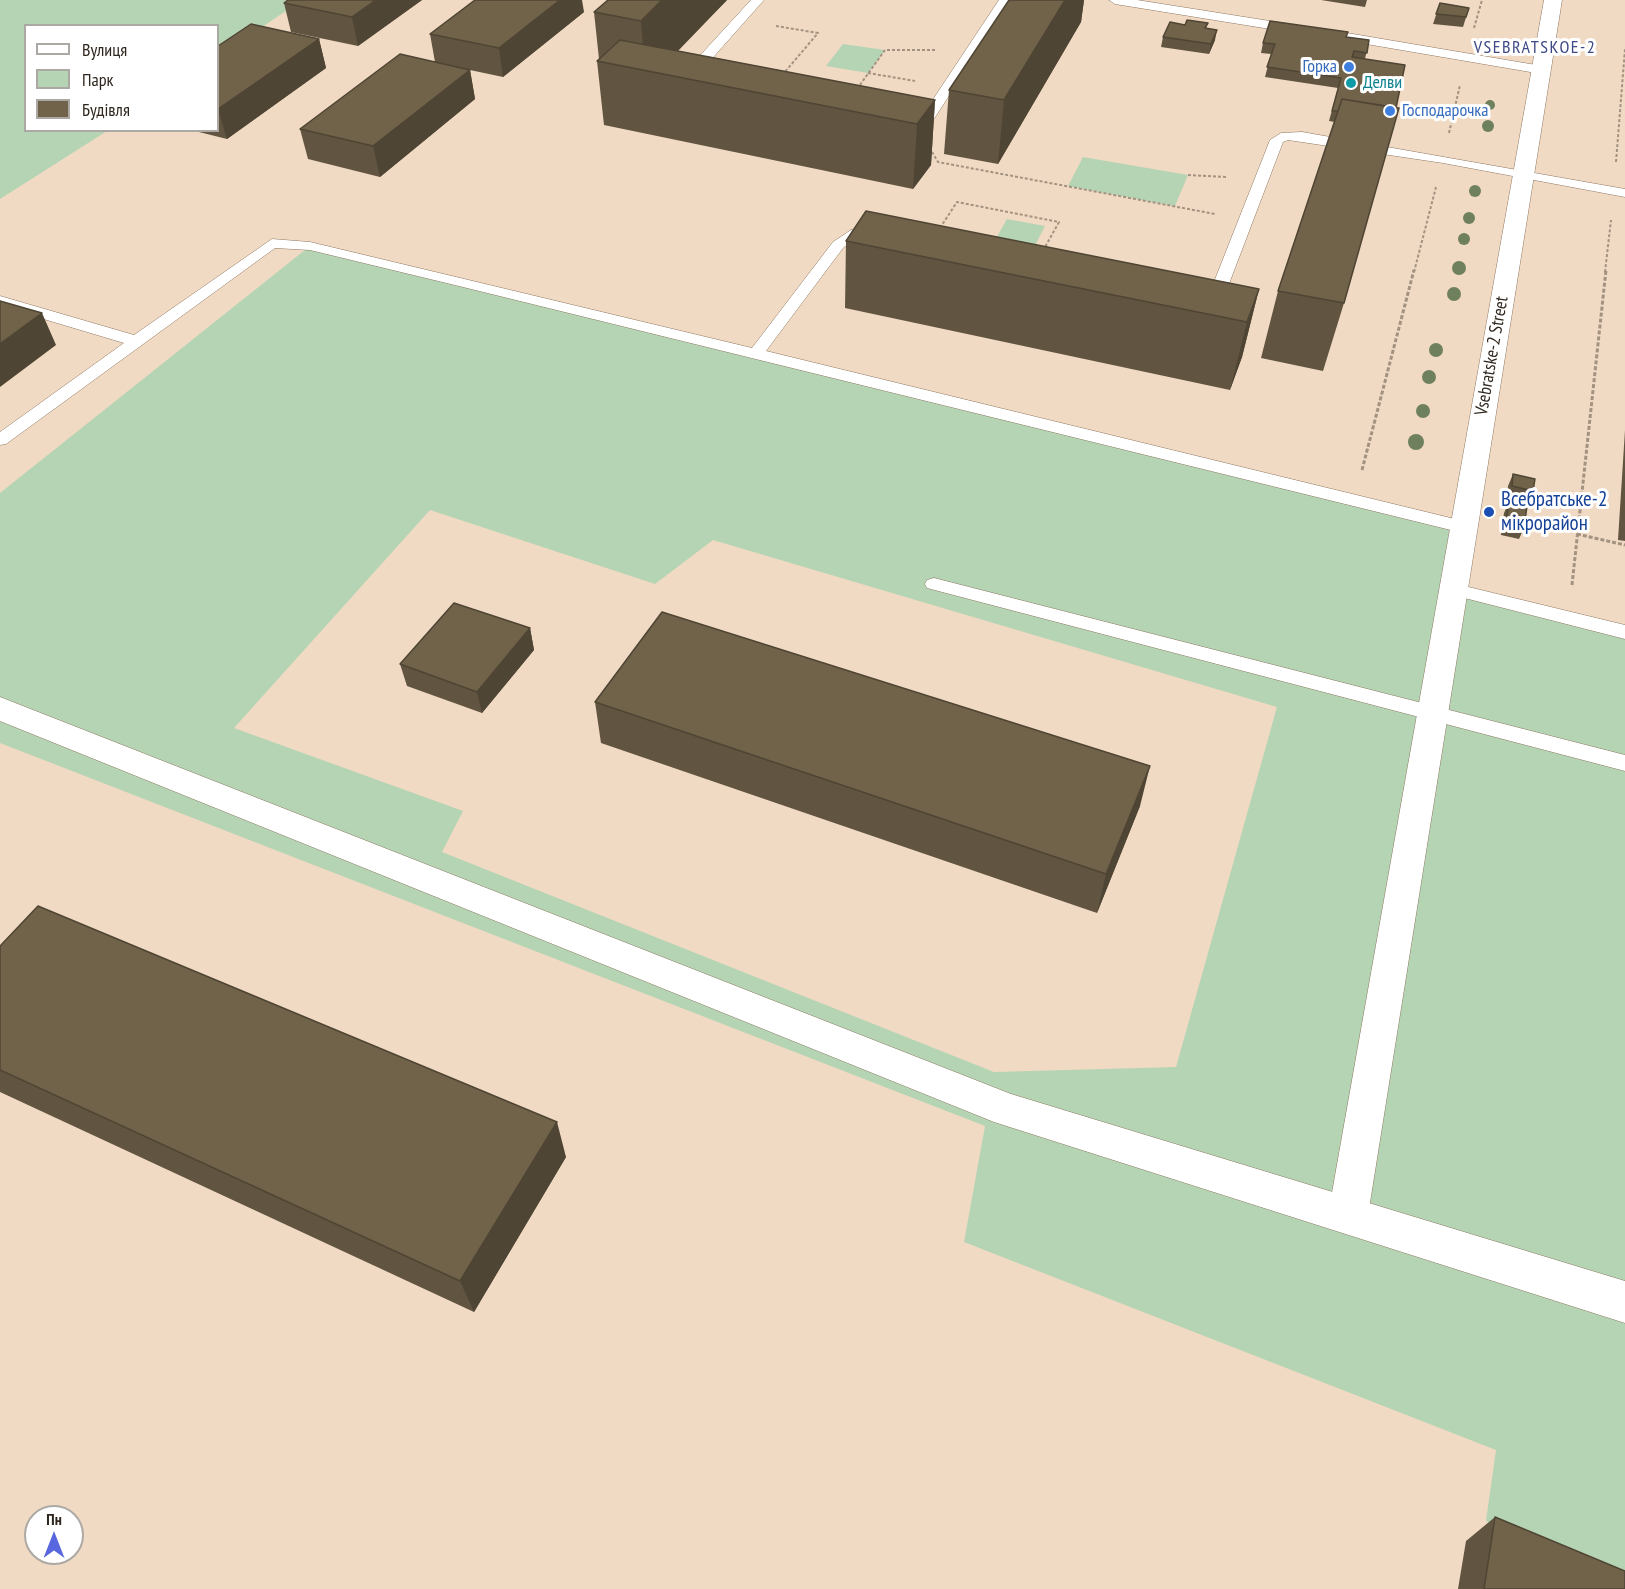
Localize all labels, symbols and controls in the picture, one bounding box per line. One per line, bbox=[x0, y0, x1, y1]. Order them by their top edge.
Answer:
legend bbox=[24, 24, 219, 132]
district label: VSEBRATSKOE-2 bbox=[1474, 37, 1596, 59]
text: Вулиця bbox=[82, 38, 127, 61]
place label: Горка bbox=[1302, 56, 1337, 78]
marker: Горка bbox=[1342, 60, 1356, 74]
text: Парк bbox=[82, 68, 113, 91]
place label: Делви bbox=[1363, 72, 1402, 94]
marker: Делви bbox=[1344, 76, 1358, 90]
text: Будівля bbox=[82, 98, 130, 121]
place label: Господарочка bbox=[1402, 100, 1489, 122]
marker: Господарочка bbox=[1383, 104, 1397, 118]
street label: Vsebratske-2 Street bbox=[1471, 295, 1513, 417]
place label: Всебратське-2 мікрорайон bbox=[1501, 487, 1607, 537]
marker: Всебратське-2 мікрорайон bbox=[1482, 505, 1496, 519]
north arrow bbox=[24, 1505, 84, 1565]
text: Пн bbox=[46, 1509, 62, 1529]

